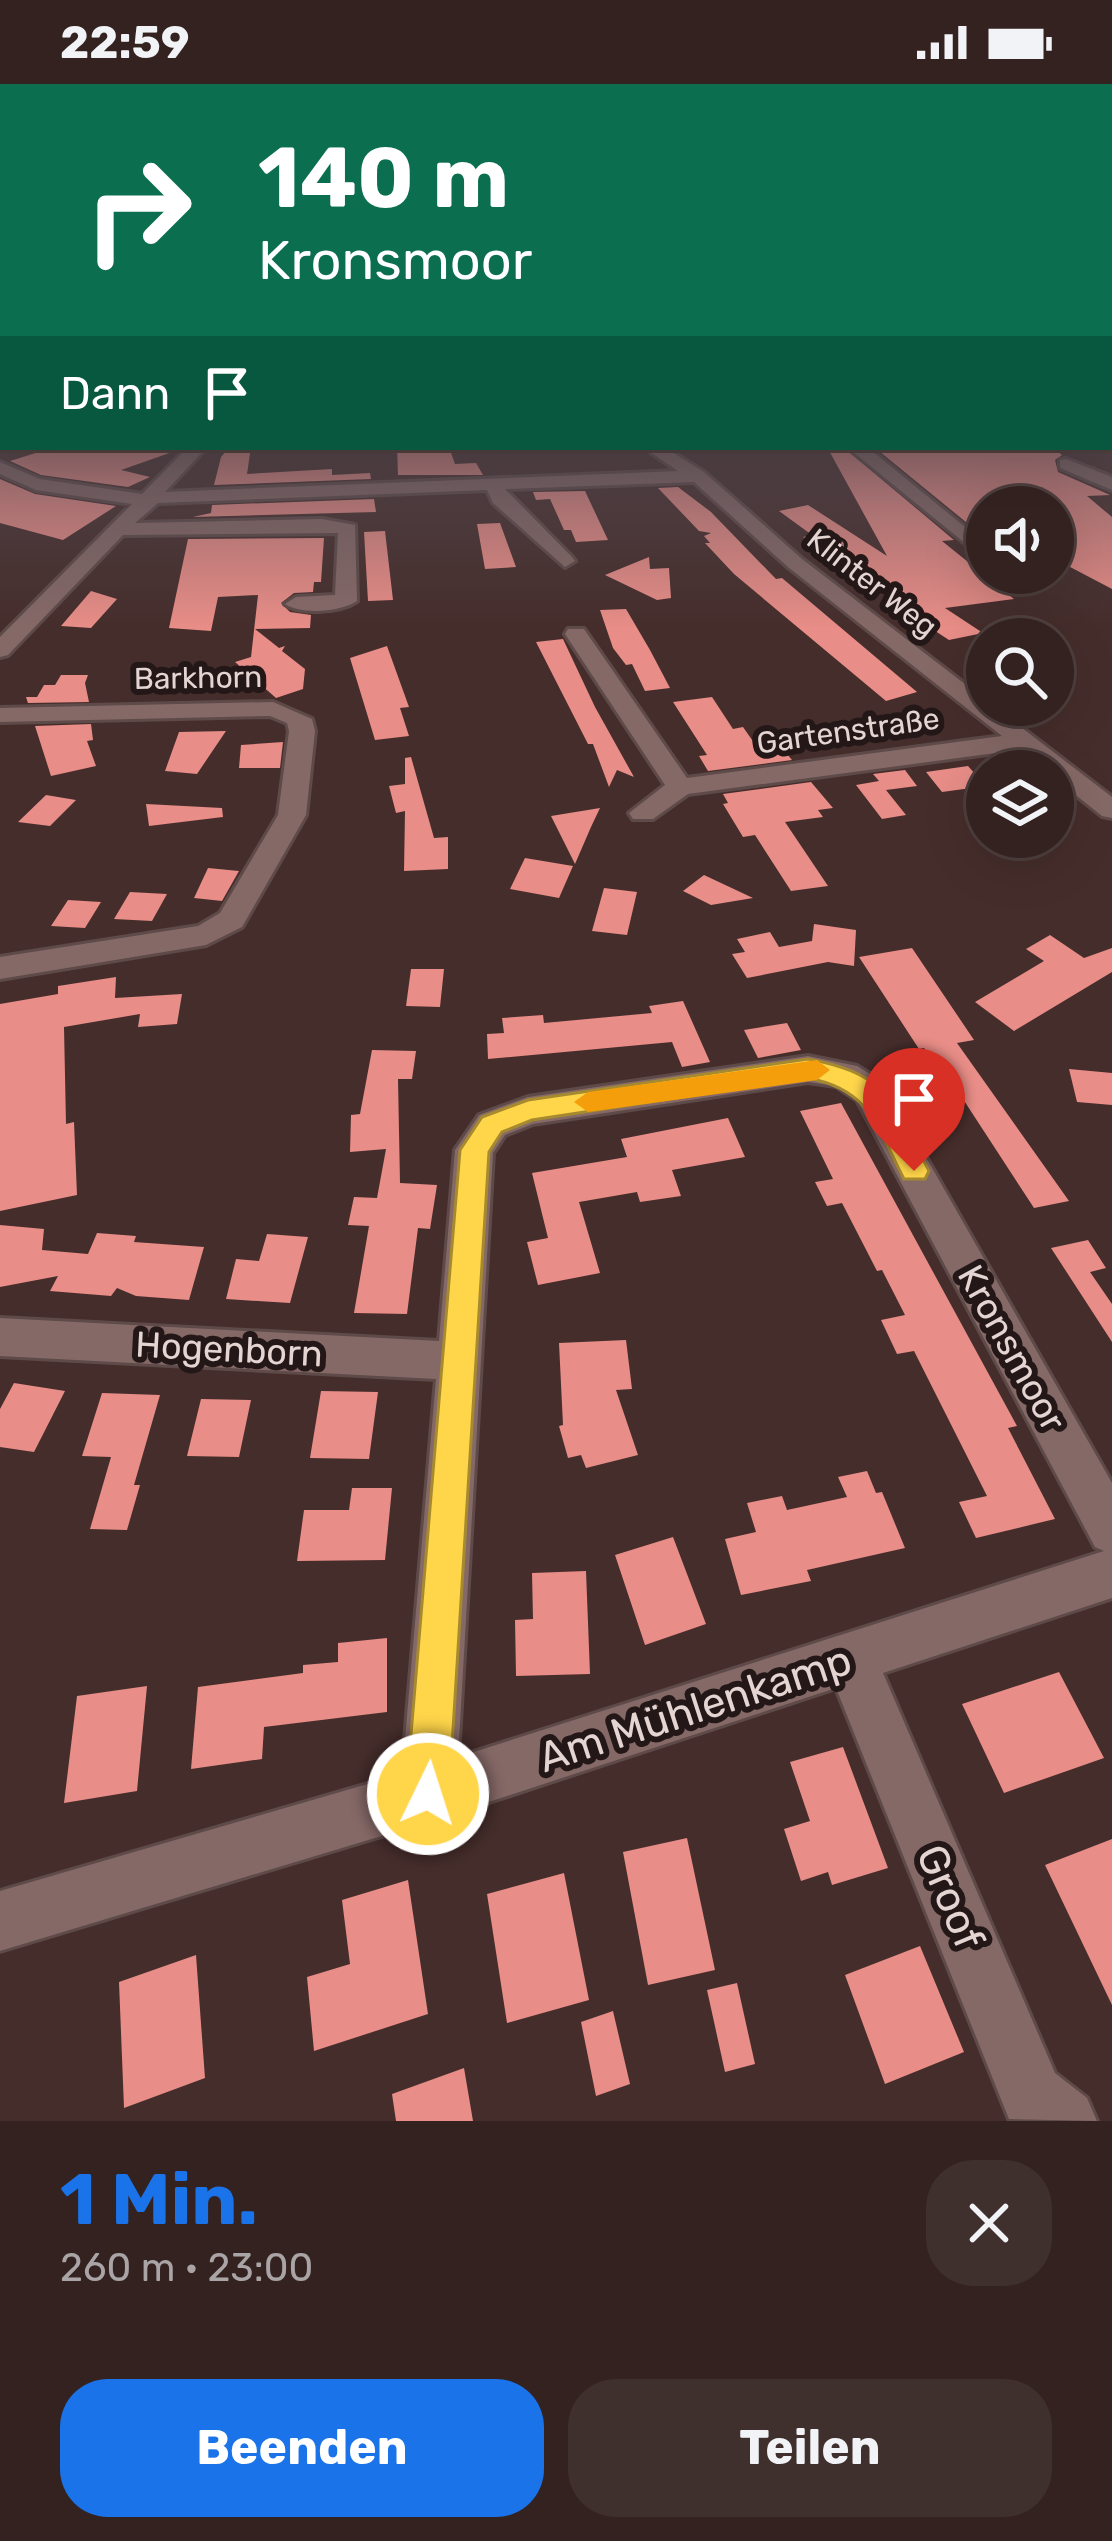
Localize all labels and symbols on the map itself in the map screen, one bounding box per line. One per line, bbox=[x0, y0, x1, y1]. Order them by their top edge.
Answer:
street label: Klinter Weg bbox=[800, 521, 944, 645]
street label: Barkhorn bbox=[133, 659, 263, 697]
street label: Gartenstraße bbox=[754, 700, 942, 762]
pin bbox=[863, 1048, 965, 1171]
street label: Kronsmoor bbox=[949, 1258, 1075, 1439]
street label: Hogenborn bbox=[134, 1323, 324, 1375]
street label: Am Mühlenkamp bbox=[532, 1635, 858, 1783]
position arrow bbox=[365, 1731, 491, 1857]
street label: Groof bbox=[906, 1837, 994, 1957]

